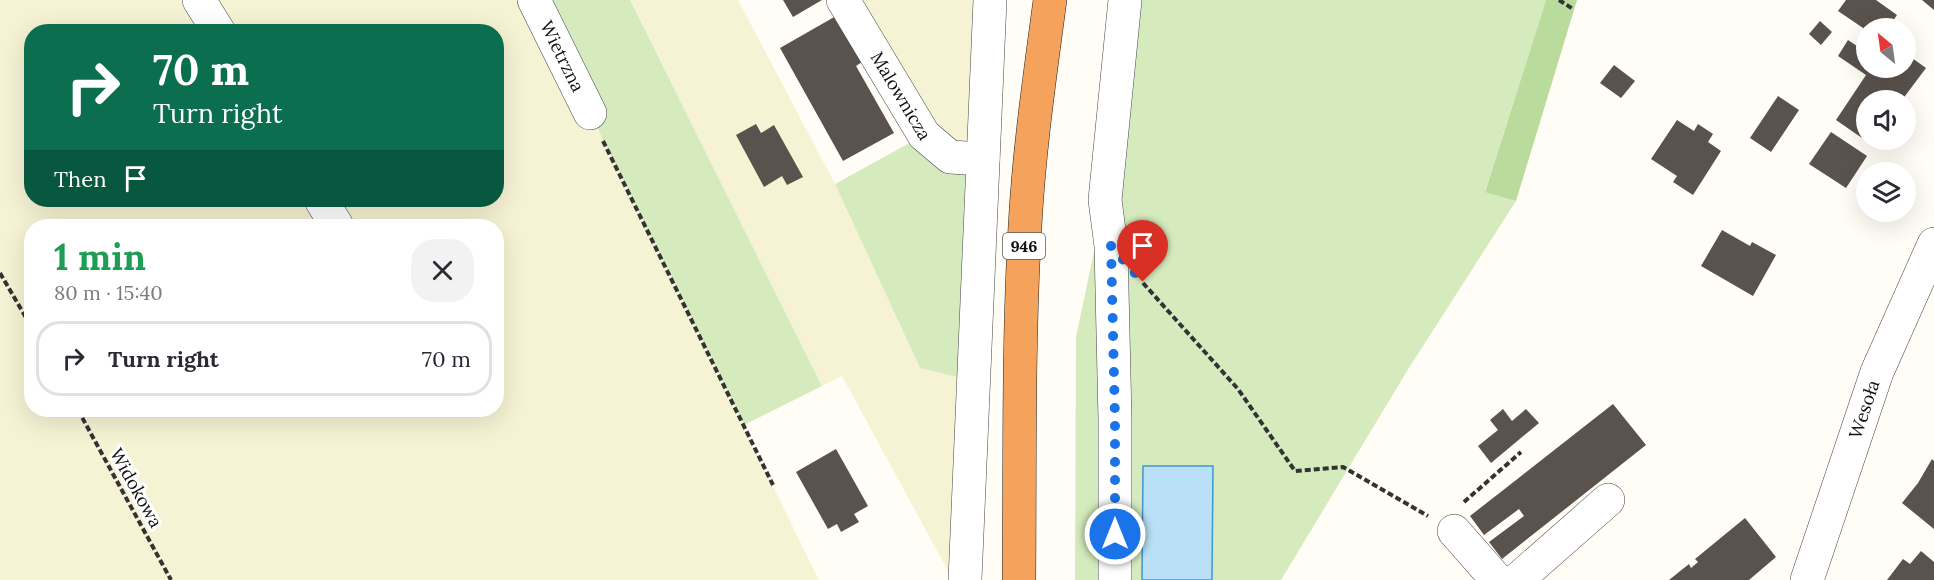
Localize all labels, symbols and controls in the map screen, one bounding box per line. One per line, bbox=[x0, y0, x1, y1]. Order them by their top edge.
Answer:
street label: Wietrzna bbox=[535, 17, 590, 96]
north arrow bbox=[1856, 18, 1916, 78]
map controls bbox=[1856, 18, 1916, 222]
text: 70 m bbox=[153, 43, 249, 97]
street label: Malownicza bbox=[866, 47, 937, 144]
icon: right bbox=[54, 48, 132, 126]
button: sound bbox=[1856, 90, 1916, 150]
text: Turn right bbox=[153, 96, 282, 130]
icon: arrive bbox=[119, 162, 152, 195]
button: layers bbox=[1856, 162, 1916, 222]
text: Then bbox=[54, 165, 107, 193]
pin bbox=[1117, 220, 1168, 282]
icon: arrive bbox=[1126, 229, 1159, 262]
road number: 946 bbox=[1003, 233, 1045, 259]
text: 1 min bbox=[54, 234, 146, 280]
button: close bbox=[411, 239, 474, 302]
text: 80 m · 15:40 bbox=[54, 280, 163, 305]
icon: right bbox=[57, 342, 90, 375]
text: Turn right bbox=[108, 345, 219, 373]
text: 70 m bbox=[422, 345, 471, 373]
street label: Wesoła bbox=[1843, 377, 1885, 442]
street label: Widokowa bbox=[105, 444, 168, 532]
position arrow bbox=[1083, 502, 1147, 566]

